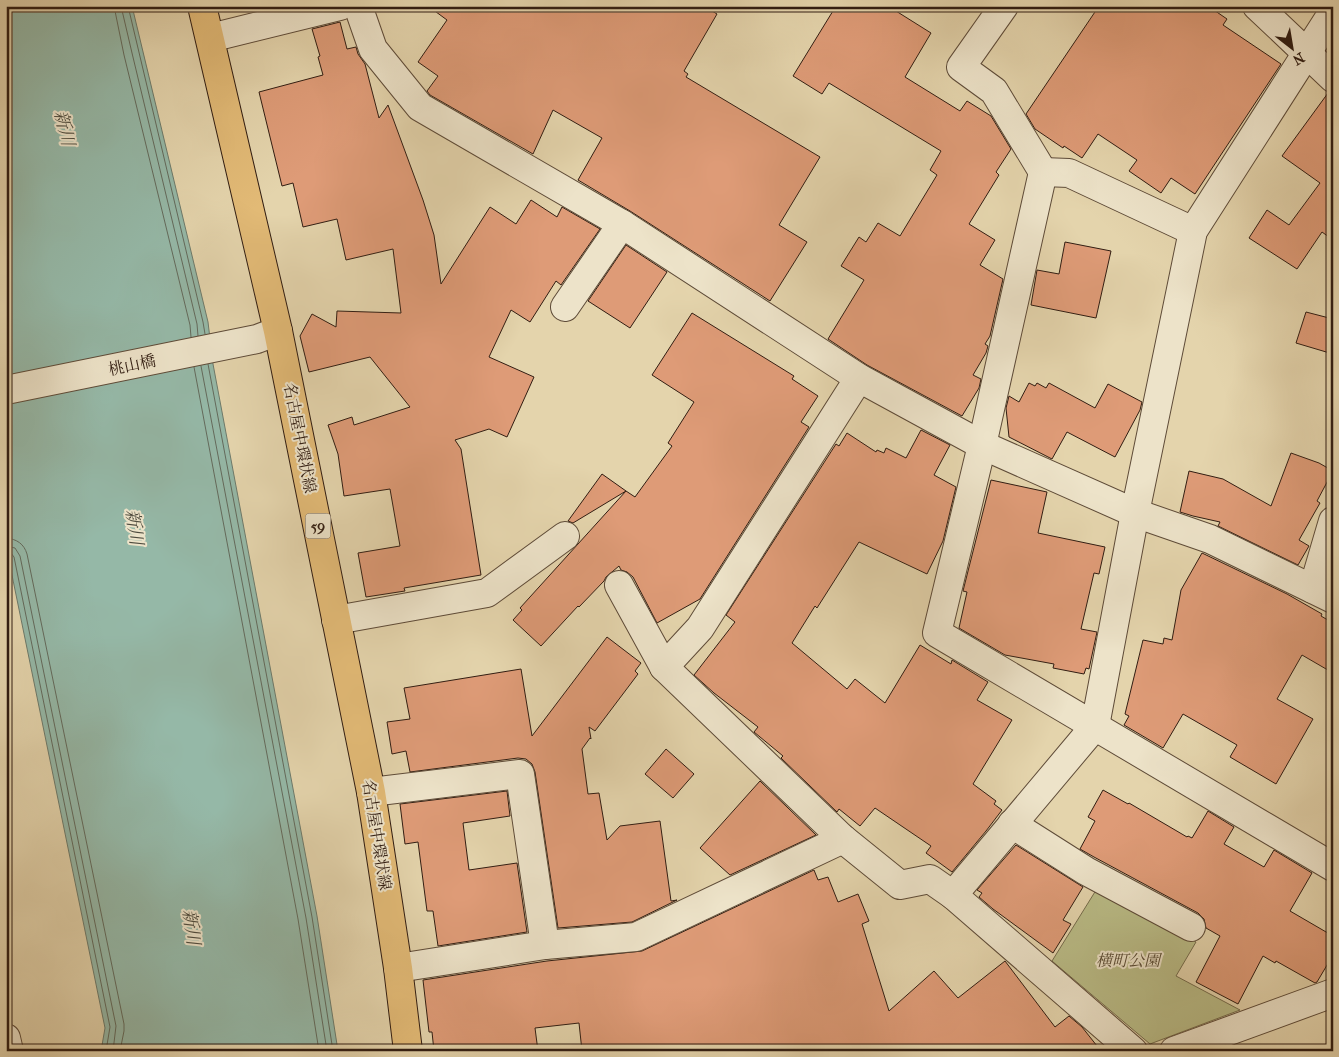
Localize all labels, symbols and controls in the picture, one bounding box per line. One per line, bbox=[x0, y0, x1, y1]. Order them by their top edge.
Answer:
north arrow bbox=[1266, 22, 1316, 72]
text: N bbox=[1289, 49, 1307, 69]
water label: 新川 bbox=[50, 108, 79, 150]
street label: 桃山橋 bbox=[107, 351, 157, 379]
street label: 名古屋中環状線 bbox=[280, 381, 320, 495]
water label: 新川 bbox=[121, 508, 147, 548]
road number: 59 bbox=[306, 514, 330, 538]
street label: 名古屋中環状線 bbox=[359, 778, 395, 892]
water label: 新川 bbox=[178, 908, 204, 948]
park label: 横町公園 bbox=[1096, 951, 1163, 970]

